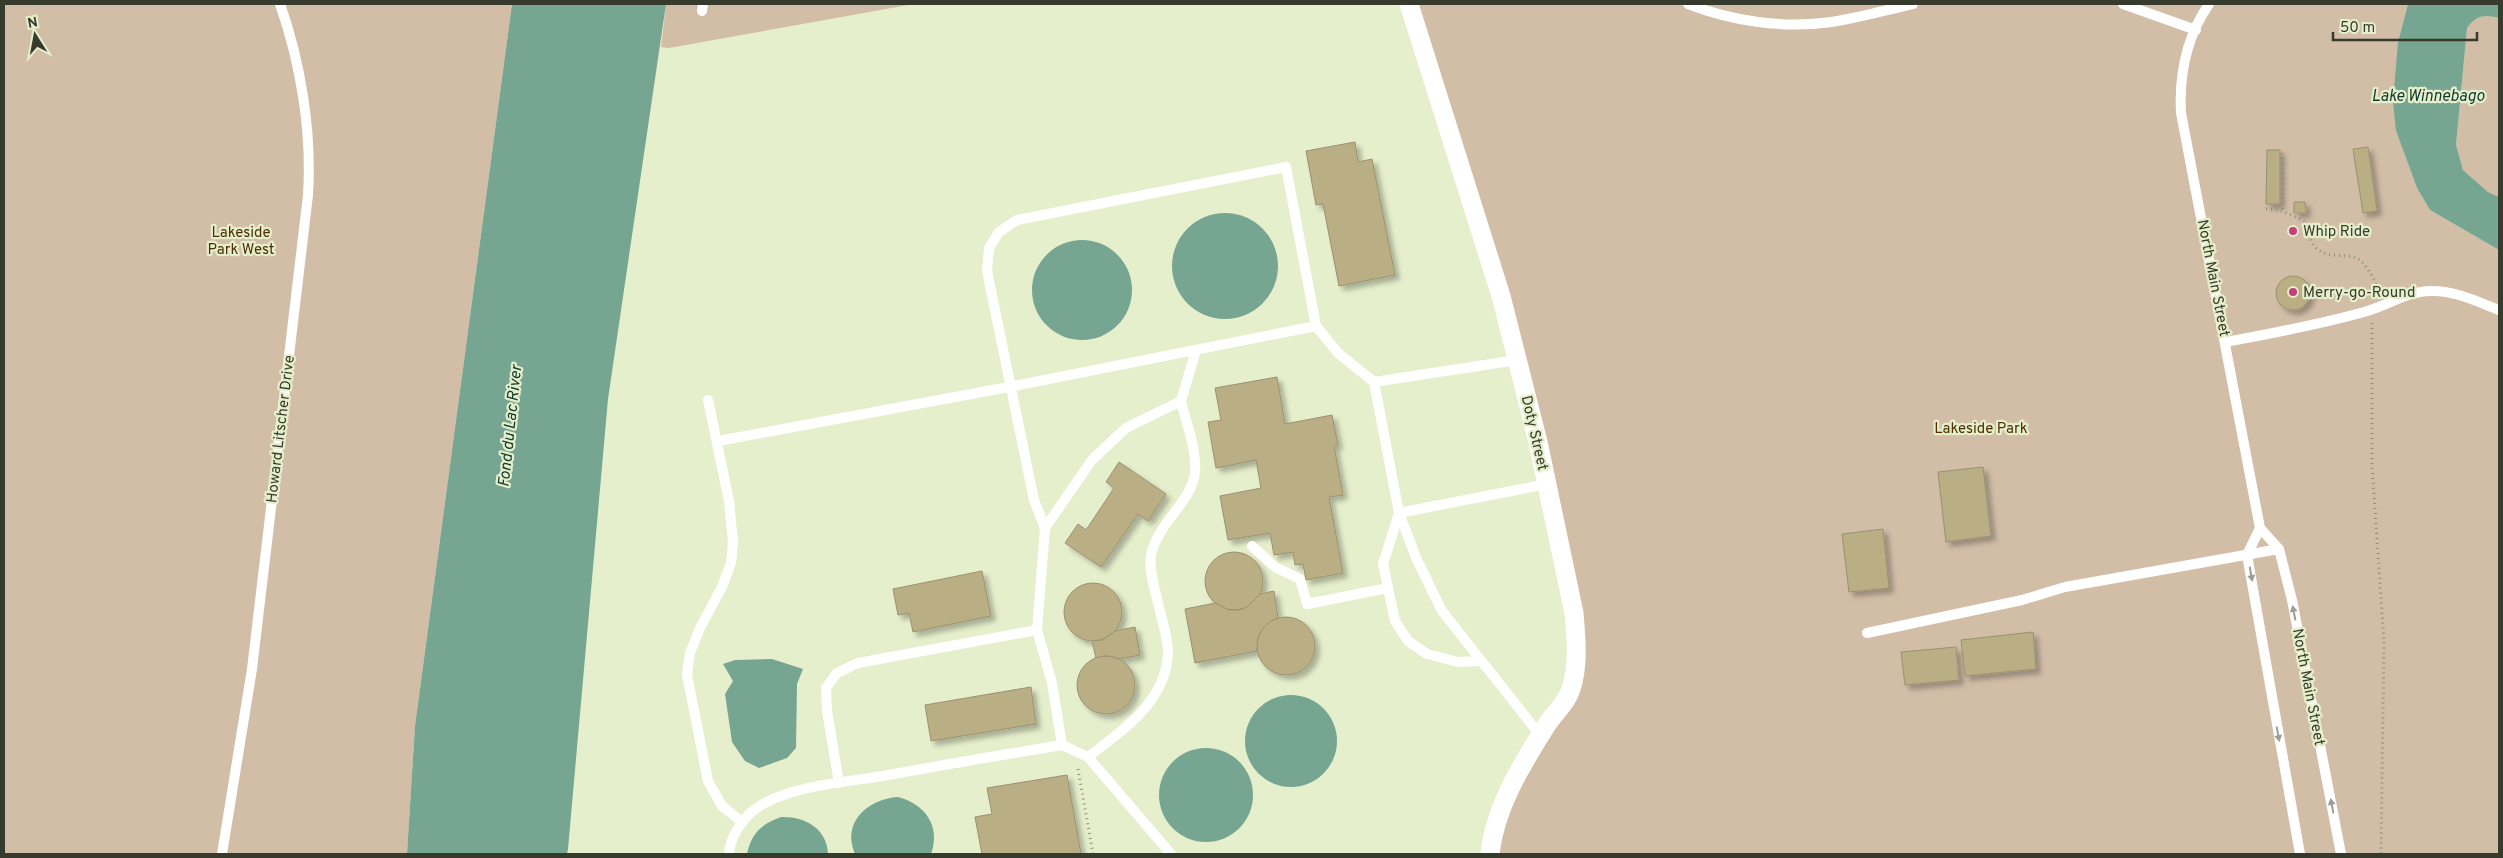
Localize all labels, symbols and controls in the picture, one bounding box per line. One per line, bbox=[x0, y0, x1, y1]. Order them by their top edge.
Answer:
north arrow bbox=[10, 10, 60, 60]
scale bar bbox=[2333, 10, 2477, 42]
text: N bbox=[26, 14, 39, 33]
text: 50 m bbox=[2340, 19, 2375, 38]
water label: Lake Winnebago bbox=[2372, 87, 2485, 107]
street label: North Main Street bbox=[2192, 218, 2233, 338]
place label: Whip Ride bbox=[2303, 223, 2370, 242]
park label: Lakeside Park West bbox=[208, 224, 274, 260]
marker: Whip Ride bbox=[2287, 225, 2299, 237]
place label: Merry-go-Round bbox=[2303, 284, 2415, 303]
marker: Merry-go-Round bbox=[2287, 286, 2299, 298]
street label: Howard Litscher Drive bbox=[263, 354, 300, 504]
water label: Fond du Lac River bbox=[495, 362, 528, 488]
street label: Doty Street bbox=[1516, 394, 1551, 473]
park label: Lakeside Park bbox=[1934, 420, 2028, 439]
one-way arrow bbox=[2247, 566, 2255, 582]
one-way arrow bbox=[2290, 604, 2298, 620]
street label: North Main Street bbox=[2287, 627, 2328, 747]
one-way arrow bbox=[2275, 726, 2283, 742]
one-way arrow bbox=[2328, 798, 2336, 814]

